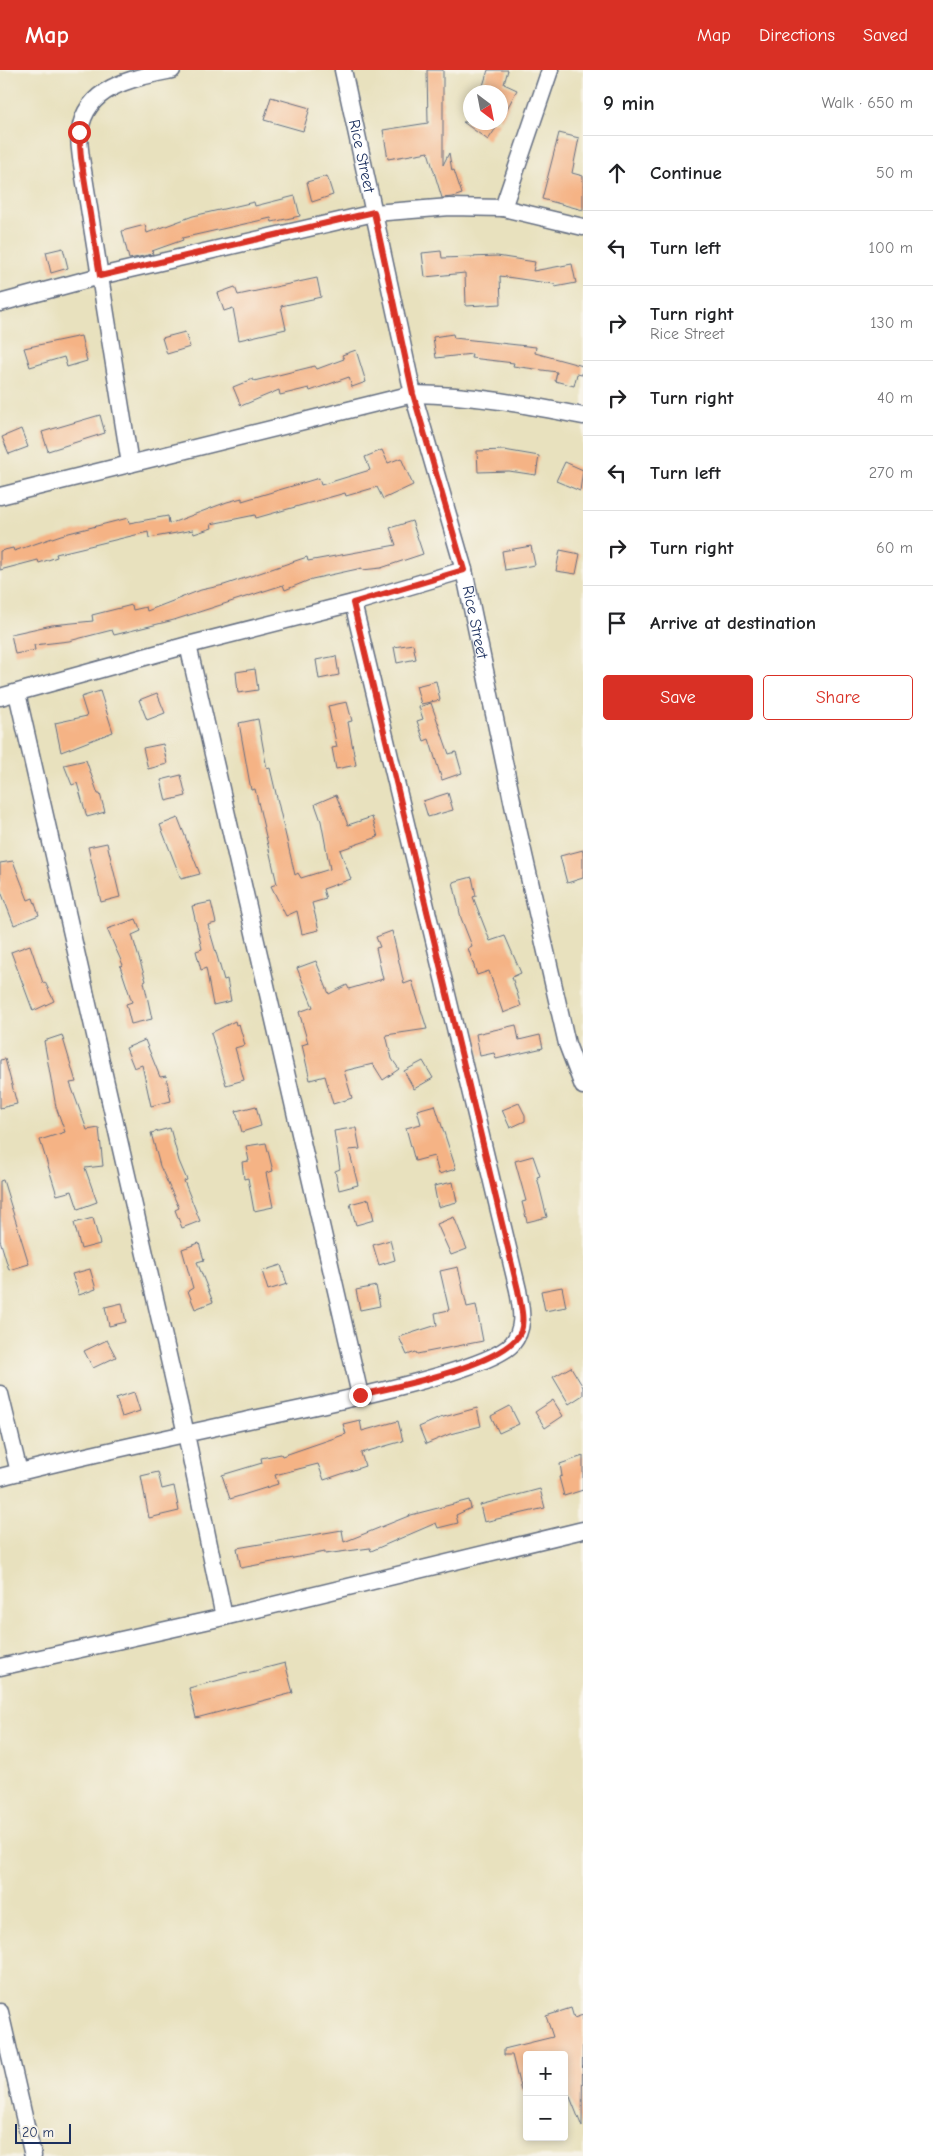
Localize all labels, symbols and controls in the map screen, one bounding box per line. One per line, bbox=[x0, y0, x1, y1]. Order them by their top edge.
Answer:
text: Map bbox=[25, 21, 69, 49]
text: Map bbox=[697, 25, 731, 46]
text: Directions bbox=[759, 25, 835, 46]
text: Saved bbox=[863, 25, 908, 46]
north arrow bbox=[463, 85, 508, 130]
text: 9 min bbox=[603, 91, 655, 115]
text: Walk · 650 m bbox=[822, 94, 913, 112]
street label: Rice Street bbox=[345, 118, 378, 195]
route start bbox=[68, 121, 91, 144]
icon: ahead bbox=[603, 159, 631, 187]
text: Continue bbox=[650, 162, 722, 184]
text: 50 m bbox=[876, 164, 913, 182]
icon: left bbox=[603, 234, 631, 262]
text: Turn left bbox=[650, 237, 721, 259]
text: 100 m bbox=[869, 239, 913, 257]
text: Turn right bbox=[650, 303, 734, 325]
icon: right bbox=[603, 309, 631, 337]
text: 130 m bbox=[870, 314, 913, 332]
text: Rice Street bbox=[650, 325, 724, 343]
icon: right bbox=[603, 384, 631, 412]
text: Turn right bbox=[650, 387, 734, 409]
text: 40 m bbox=[877, 389, 913, 407]
icon: left bbox=[603, 459, 631, 487]
text: Turn left bbox=[650, 462, 721, 484]
text: 270 m bbox=[869, 464, 913, 482]
icon: right bbox=[603, 534, 631, 562]
text: Turn right bbox=[650, 537, 734, 559]
text: 60 m bbox=[876, 539, 913, 557]
street label: Rice Street bbox=[458, 584, 491, 661]
icon: arrive bbox=[603, 609, 631, 637]
text: Arrive at destination bbox=[650, 612, 816, 634]
button: Save bbox=[603, 675, 753, 720]
button: Share bbox=[763, 675, 913, 720]
route end bbox=[349, 1384, 372, 1407]
map controls bbox=[523, 2051, 568, 2141]
button: + bbox=[523, 2051, 568, 2096]
button: − bbox=[523, 2096, 568, 2141]
scale bar bbox=[15, 2121, 71, 2144]
text: 20 m bbox=[22, 2124, 54, 2141]

